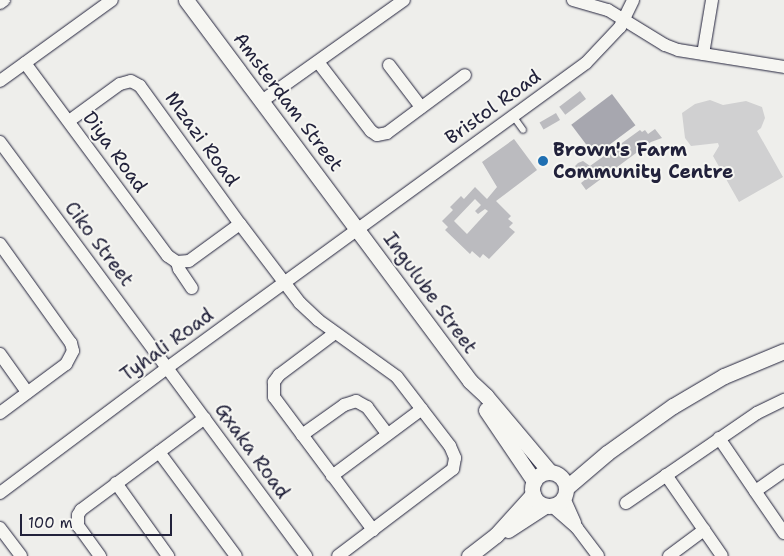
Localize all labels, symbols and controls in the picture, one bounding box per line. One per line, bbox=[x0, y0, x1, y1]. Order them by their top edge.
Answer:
street label: Amsterdam Street bbox=[228, 28, 348, 176]
street label: Bristol Road bbox=[441, 65, 545, 149]
street label: Mzazi Road bbox=[160, 87, 244, 191]
street label: Diya Road bbox=[78, 107, 152, 197]
place label: Brown's Farm Community Centre bbox=[553, 139, 733, 183]
marker: Brown's Farm Community Centre bbox=[537, 155, 549, 167]
street label: Ciko Street bbox=[60, 197, 138, 291]
street label: Ingulube Street bbox=[378, 228, 482, 358]
street label: Tyhali Road bbox=[116, 304, 218, 386]
street label: Gxaka Road bbox=[210, 399, 294, 503]
scale bar bbox=[22, 504, 175, 536]
text: 100 m bbox=[28, 513, 73, 533]

